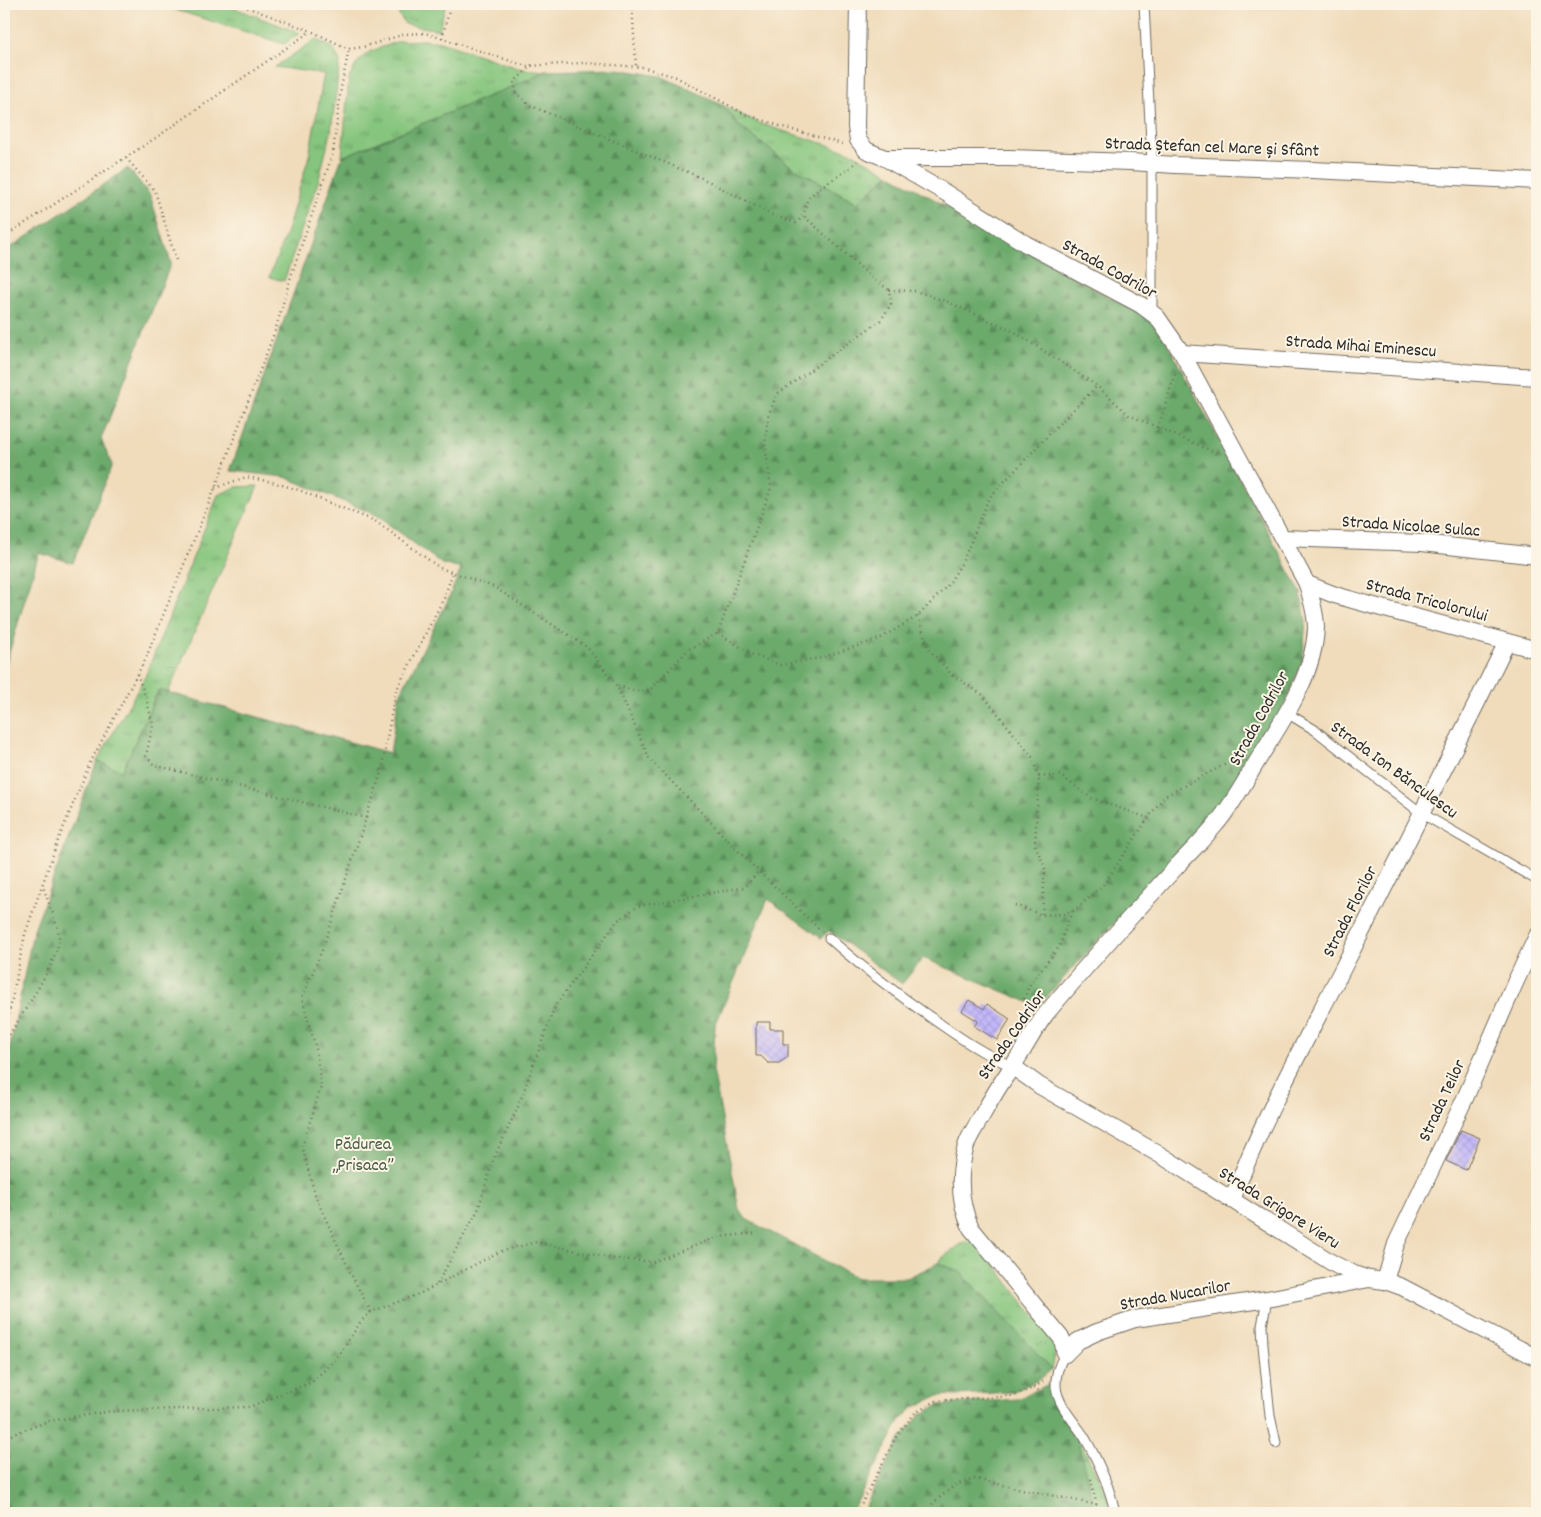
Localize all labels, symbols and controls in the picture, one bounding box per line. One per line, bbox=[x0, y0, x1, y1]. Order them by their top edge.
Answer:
street label: Strada Ștefan cel Mare și Sfânt bbox=[1104, 132, 1320, 165]
street label: Strada Codrilor bbox=[1057, 234, 1161, 307]
street label: Strada Mihai Eminescu bbox=[1284, 330, 1437, 365]
street label: Strada Nicolae Sulac bbox=[1341, 510, 1481, 545]
street label: Strada Tricolorului bbox=[1363, 573, 1490, 630]
street label: Strada Codrilor bbox=[1224, 667, 1297, 771]
street label: Strada Ion Bănculescu bbox=[1325, 716, 1463, 826]
street label: Strada Florilor bbox=[1317, 862, 1385, 962]
street label: Strada Codrilor bbox=[973, 985, 1054, 1086]
street label: Strada Teilor bbox=[1413, 1056, 1473, 1146]
park label: Pădurea „Prisaca” bbox=[332, 1133, 394, 1179]
street label: Strada Grigore Vieru bbox=[1213, 1162, 1344, 1256]
street label: Strada Nucarilor bbox=[1118, 1274, 1233, 1318]

